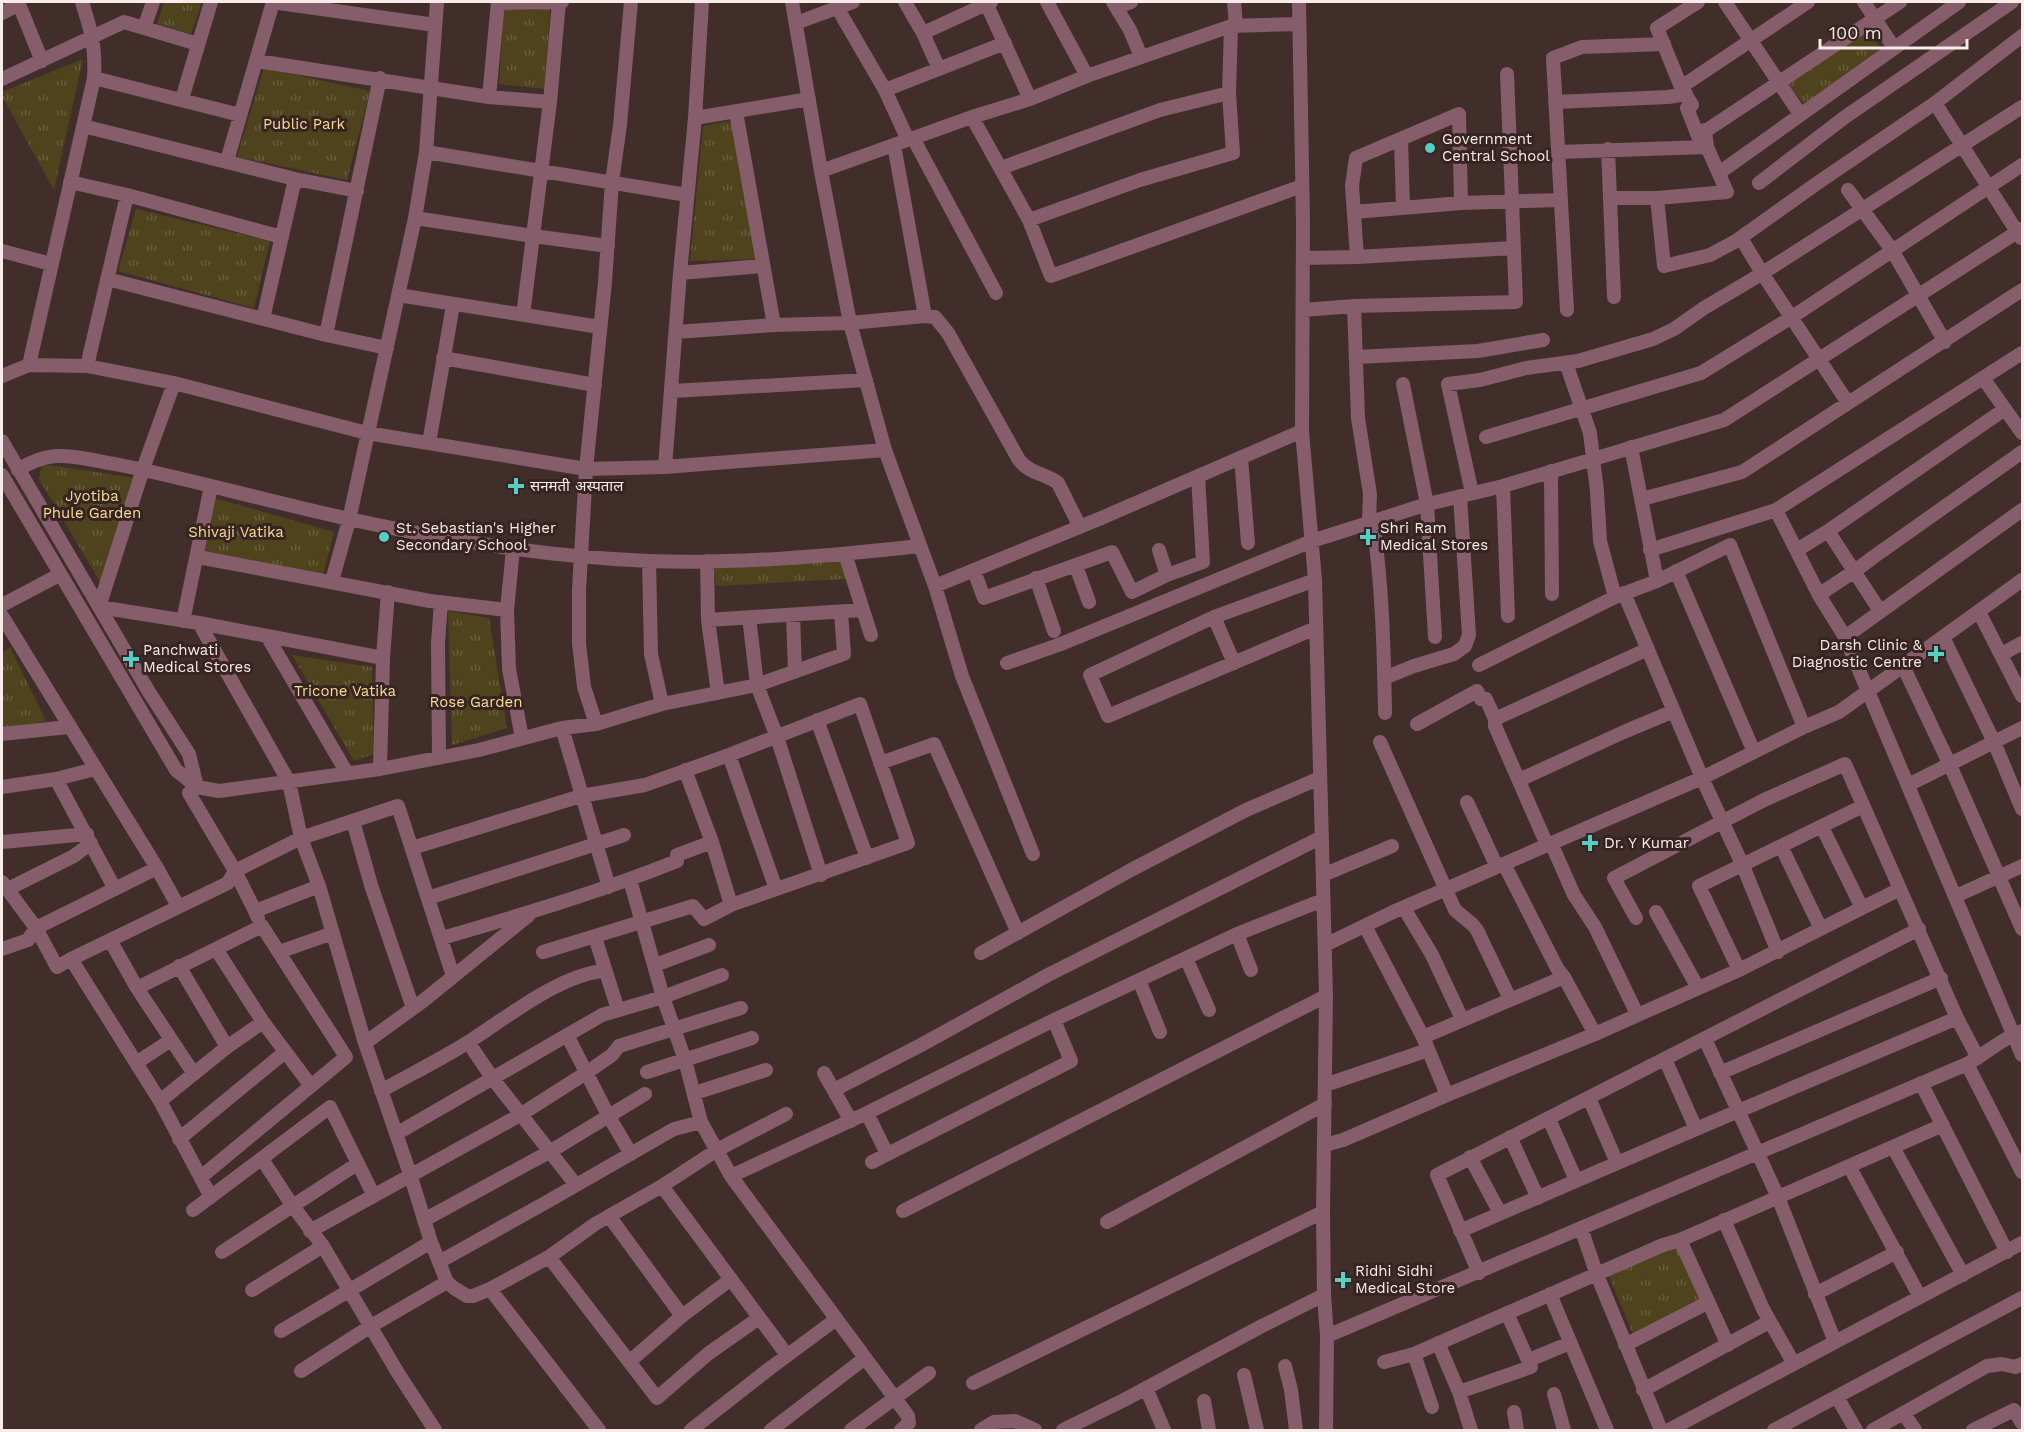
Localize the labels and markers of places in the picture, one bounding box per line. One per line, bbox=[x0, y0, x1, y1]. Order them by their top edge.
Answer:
place label: Government Central School bbox=[1442, 130, 1550, 165]
marker: Government Central School bbox=[1423, 141, 1437, 155]
marker: सनमती अस्पताल bbox=[507, 477, 525, 495]
place label: सनमती अस्पताल bbox=[530, 477, 624, 495]
place label: St. Sebastian's Higher Secondary School bbox=[396, 519, 556, 554]
place label: Shri Ram Medical Stores bbox=[1380, 519, 1488, 554]
marker: St. Sebastian's Higher Secondary School bbox=[377, 530, 391, 544]
marker: Shri Ram Medical Stores bbox=[1361, 530, 1375, 544]
place label: Darsh Clinic & Diagnostic Centre bbox=[1792, 636, 1923, 671]
place label: Panchwati Medical Stores bbox=[143, 641, 251, 676]
marker: Darsh Clinic & Diagnostic Centre bbox=[1927, 645, 1945, 663]
marker: Panchwati Medical Stores bbox=[124, 652, 138, 666]
marker: Dr. Y Kumar bbox=[1581, 834, 1599, 852]
place label: Dr. Y Kumar bbox=[1604, 834, 1689, 852]
place label: Ridhi Sidhi Medical Store bbox=[1355, 1262, 1455, 1297]
marker: Ridhi Sidhi Medical Store bbox=[1336, 1273, 1350, 1287]

